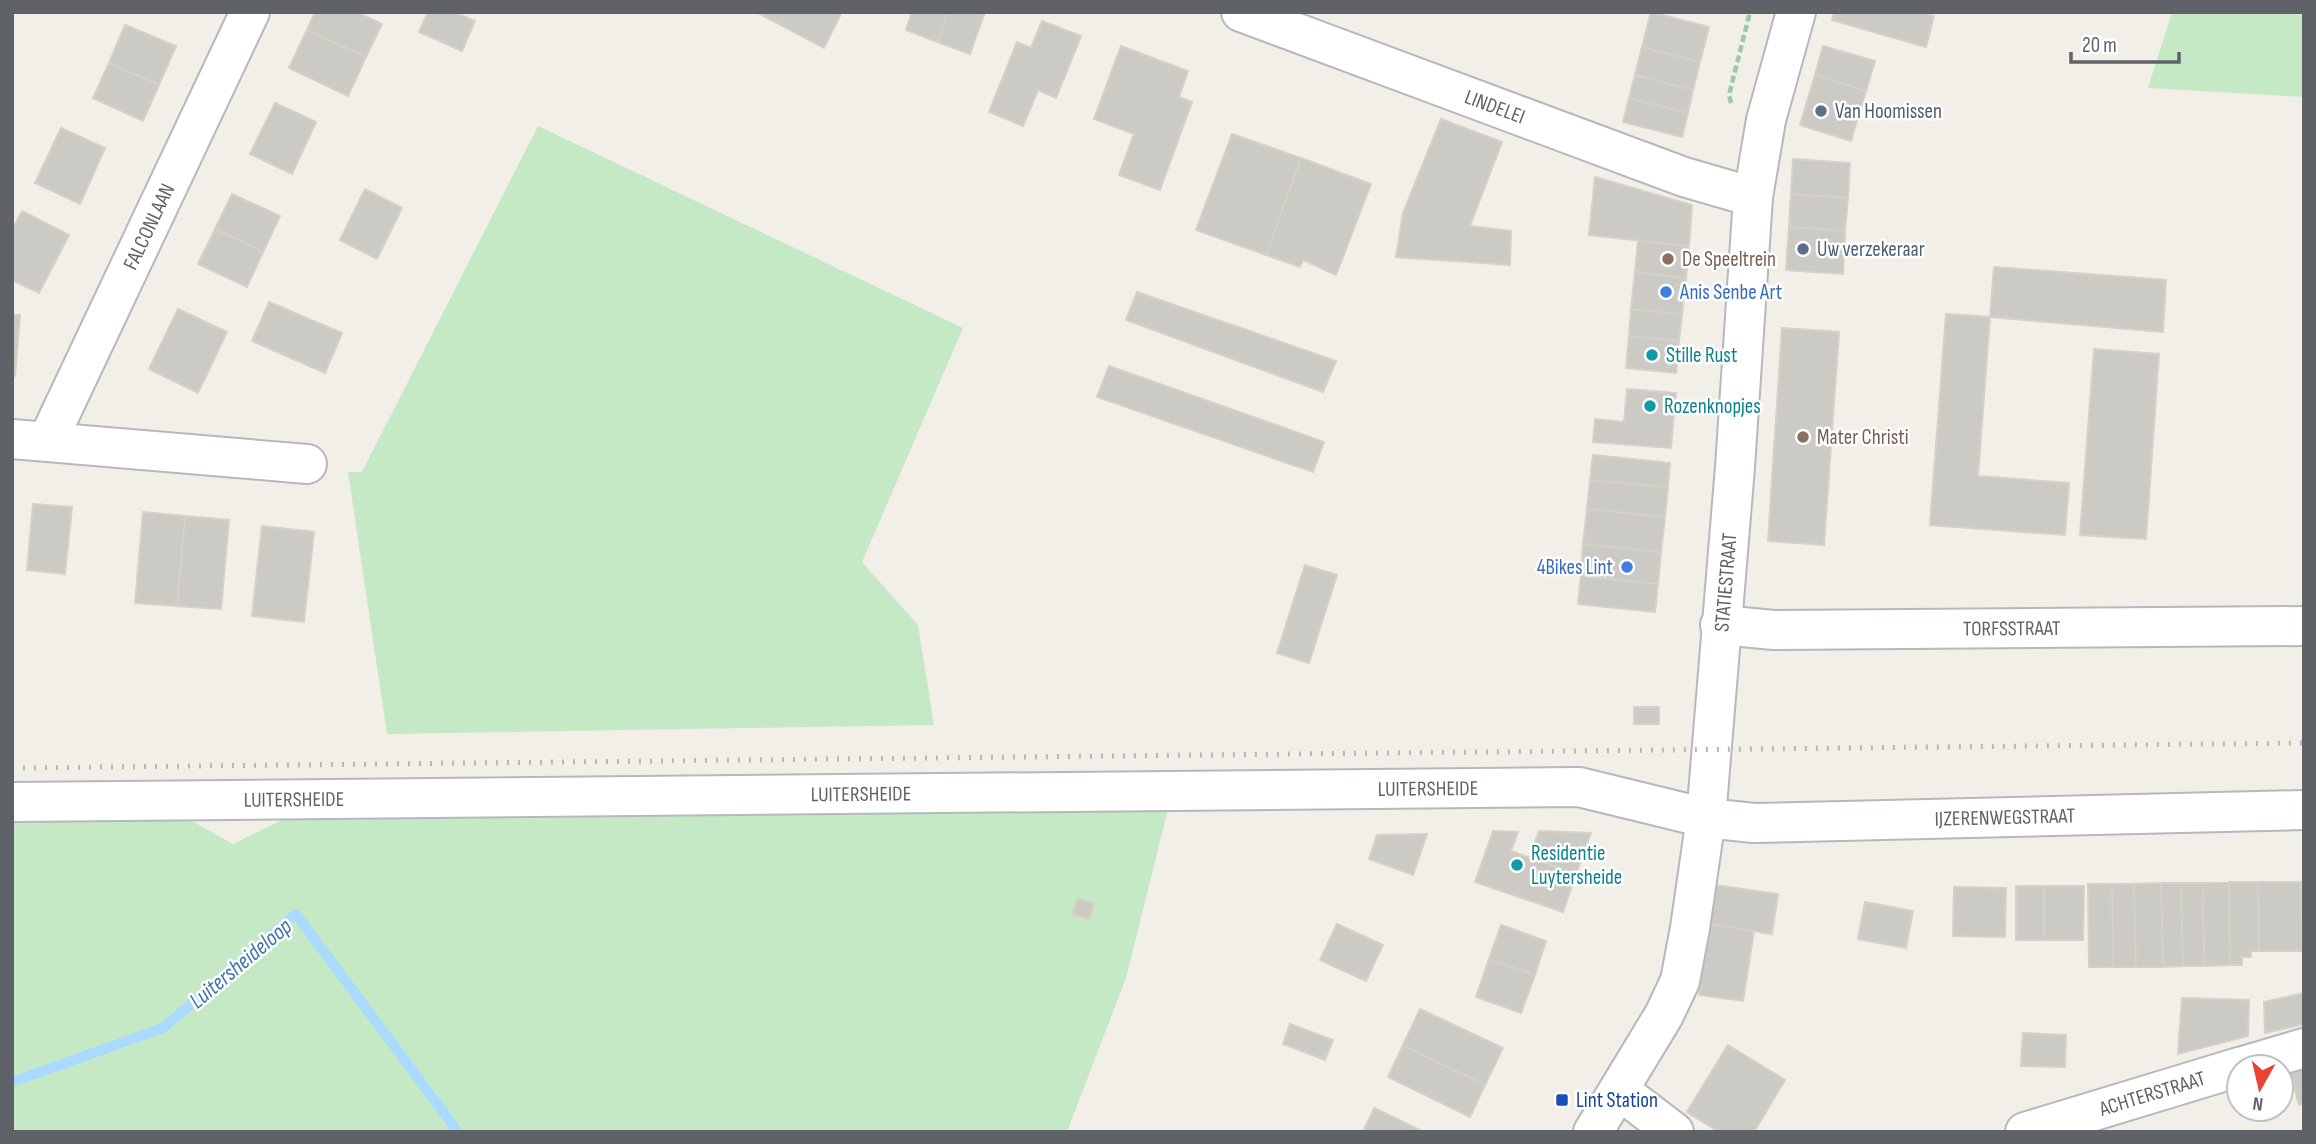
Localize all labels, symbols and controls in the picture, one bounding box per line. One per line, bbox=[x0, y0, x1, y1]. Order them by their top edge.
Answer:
scale bar bbox=[2071, 21, 2180, 65]
text: 20 m bbox=[2082, 33, 2117, 58]
street label: LINDELEI bbox=[1461, 84, 1528, 130]
place label: Van Hoomissen bbox=[1835, 99, 1942, 124]
marker: Van Hoomissen bbox=[1813, 103, 1829, 119]
street label: FALCONLAAN bbox=[118, 180, 180, 274]
place label: Uw verzekeraar bbox=[1817, 237, 1925, 262]
marker: Uw verzekeraar bbox=[1795, 241, 1811, 257]
place label: De Speeltrein bbox=[1682, 247, 1776, 272]
marker: De Speeltrein bbox=[1660, 251, 1676, 267]
place label: Anis Senbe Art bbox=[1679, 280, 1782, 305]
marker: Anis Senbe Art bbox=[1658, 284, 1674, 300]
place label: Stille Rust bbox=[1666, 343, 1737, 368]
marker: Stille Rust bbox=[1644, 347, 1660, 363]
place label: Rozenknopjes bbox=[1664, 394, 1761, 419]
marker: Rozenknopjes bbox=[1642, 398, 1658, 414]
place label: Mater Christi bbox=[1817, 425, 1909, 450]
marker: Mater Christi bbox=[1795, 429, 1811, 445]
street label: STATIESTRAAT bbox=[1709, 532, 1743, 633]
place label: 4Bikes Lint bbox=[1537, 555, 1613, 580]
marker: 4Bikes Lint bbox=[1619, 559, 1635, 575]
street label: TORFSSTRAAT bbox=[1963, 616, 2061, 642]
street label: LUITERSHEIDE bbox=[1378, 776, 1478, 802]
street label: LUITERSHEIDE bbox=[811, 781, 911, 807]
street label: LUITERSHEIDE bbox=[244, 787, 344, 813]
street label: IJZERENWEGSTRAAT bbox=[1934, 803, 2076, 832]
place label: Residentie Luytersheide bbox=[1531, 841, 1622, 890]
marker: Residentie Luytersheide bbox=[1509, 857, 1525, 873]
water label: Luitersheideloop bbox=[184, 912, 298, 1015]
north arrow bbox=[2225, 1053, 2295, 1123]
street label: ACHTERSTRAAT bbox=[2095, 1066, 2209, 1122]
place label: Lint Station bbox=[1576, 1088, 1658, 1113]
text: N bbox=[2251, 1091, 2264, 1115]
marker: Lint Station bbox=[1554, 1092, 1570, 1108]

